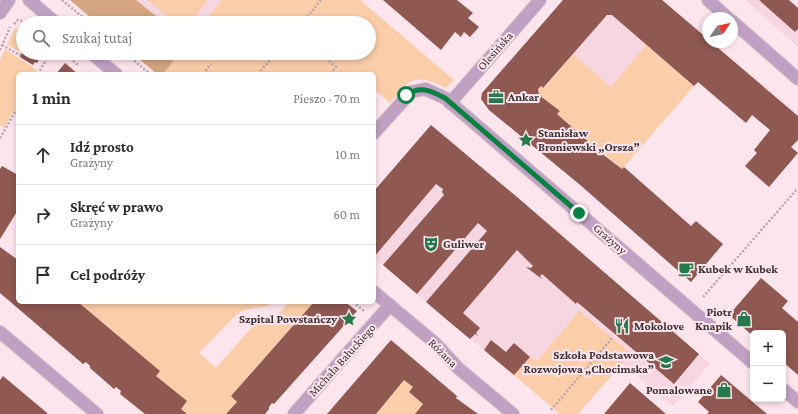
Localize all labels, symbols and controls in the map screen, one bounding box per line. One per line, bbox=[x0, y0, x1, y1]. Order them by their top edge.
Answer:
north arrow bbox=[702, 12, 738, 48]
search box bbox=[16, 16, 376, 60]
icon: search bbox=[30, 27, 52, 49]
street label: Olesińska bbox=[474, 28, 516, 73]
text: Szukaj tutaj bbox=[62, 30, 132, 46]
route start bbox=[397, 86, 415, 104]
office icon: Ankar bbox=[487, 88, 505, 106]
text: 1 min bbox=[32, 89, 71, 108]
place label: Ankar bbox=[507, 90, 539, 104]
text: Pieszo · 70 m bbox=[293, 91, 360, 106]
place label: Stanisław Broniewski „Orsza” bbox=[538, 126, 640, 154]
place icon: Stanisław Broniewski „Orsza” bbox=[517, 131, 535, 149]
text: Idź prosto bbox=[70, 139, 134, 155]
icon: ahead bbox=[32, 144, 54, 166]
text: 10 m bbox=[335, 147, 360, 162]
text: Grażyny bbox=[70, 155, 113, 170]
text: Skręć w prawo bbox=[70, 199, 163, 215]
icon: right bbox=[32, 204, 54, 226]
route end bbox=[570, 204, 588, 222]
text: 60 m bbox=[333, 207, 360, 222]
text: Grażyny bbox=[70, 215, 113, 230]
street label: Grażyny bbox=[590, 221, 630, 258]
theatre icon: Guliwer bbox=[422, 235, 440, 253]
place label: Guliwer bbox=[443, 237, 484, 251]
cafe icon: Kubek w Kubek bbox=[677, 260, 695, 278]
place label: Kubek w Kubek bbox=[698, 262, 778, 276]
icon: arrive bbox=[32, 264, 54, 286]
text: Cel podróży bbox=[70, 267, 145, 283]
place label: Piotr Knapik bbox=[695, 305, 732, 333]
place icon: Szpital Powstańczy bbox=[340, 310, 358, 328]
shop icon: Piotr Knapik bbox=[735, 310, 753, 328]
place label: Szpital Powstańczy bbox=[239, 312, 337, 326]
restaurant icon: Mokolove bbox=[613, 317, 631, 335]
place label: Mokolove bbox=[634, 319, 685, 333]
street label: Michała Bałuckiego bbox=[306, 321, 378, 399]
map controls bbox=[750, 330, 786, 402]
button: + bbox=[750, 330, 786, 366]
street label: Różana bbox=[426, 336, 461, 371]
place label: Szkoła Podstawowa Rozwojowa „Chocimska” bbox=[524, 348, 654, 376]
school or university icon: Szkoła Podstawowa Rozwojowa „Chocimska” bbox=[657, 353, 675, 371]
button: − bbox=[750, 366, 786, 402]
shop icon: Pomalowane bbox=[715, 381, 733, 399]
place label: Pomalowane bbox=[646, 383, 712, 397]

